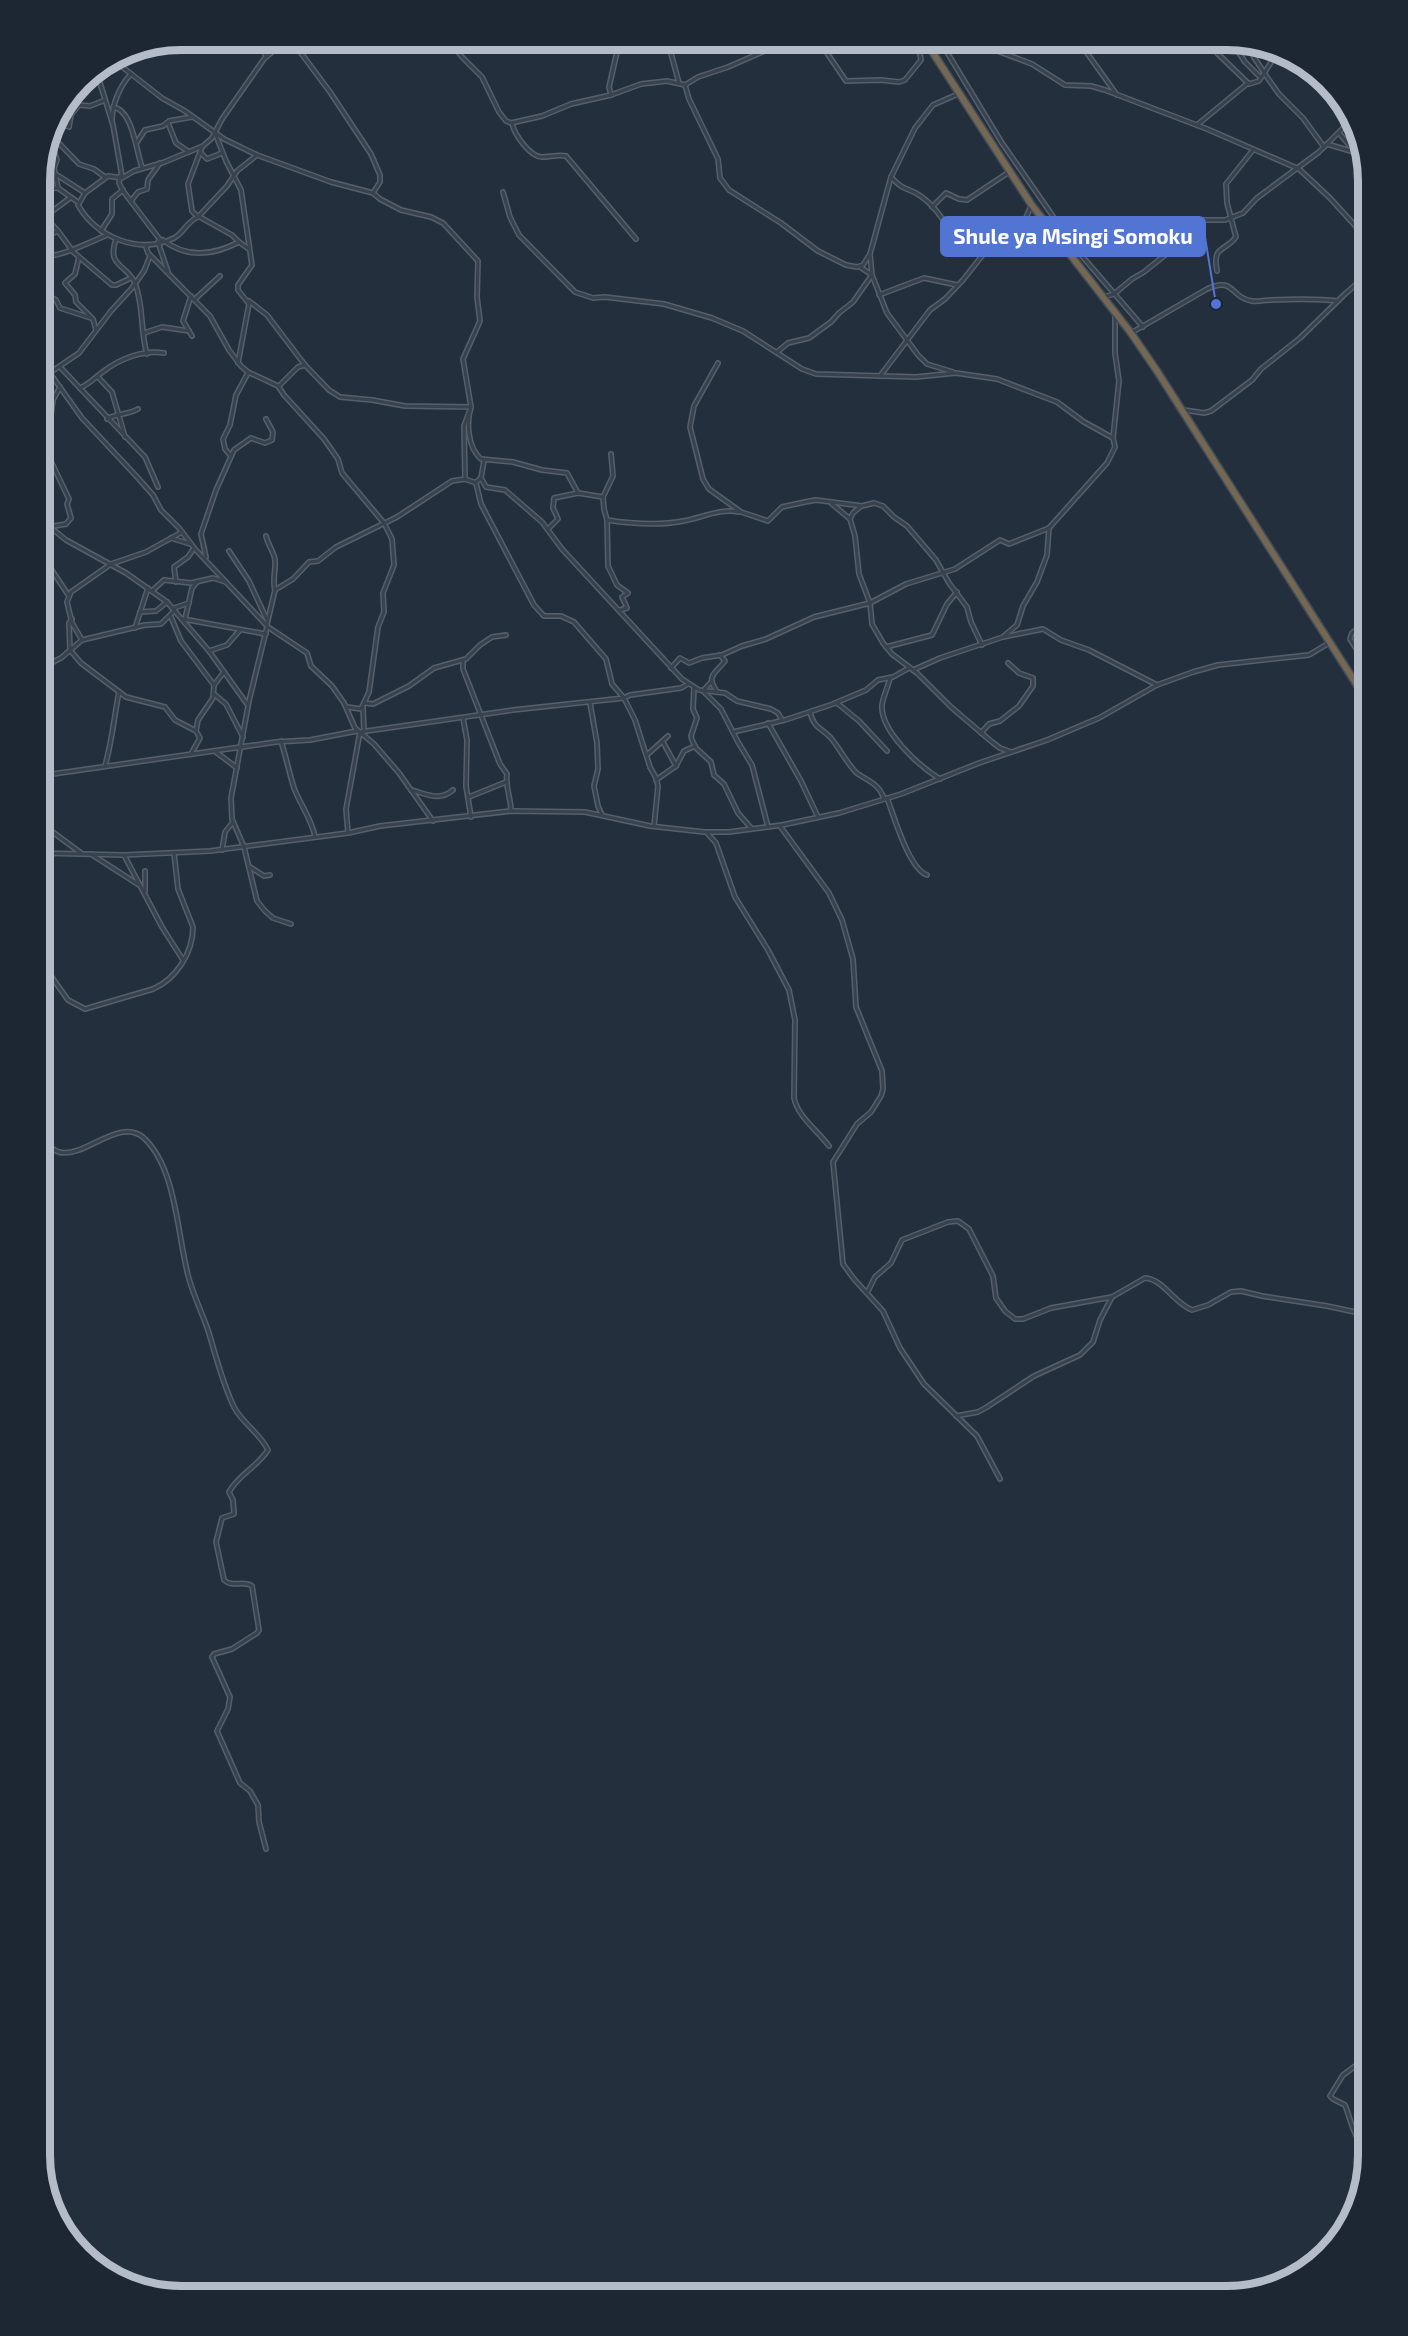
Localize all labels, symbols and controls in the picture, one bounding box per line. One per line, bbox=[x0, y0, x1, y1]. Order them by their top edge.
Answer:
callout: Shule ya Msingi Somoku bbox=[941, 217, 1205, 256]
text: Shule ya Msingi Somoku bbox=[953, 223, 1193, 249]

